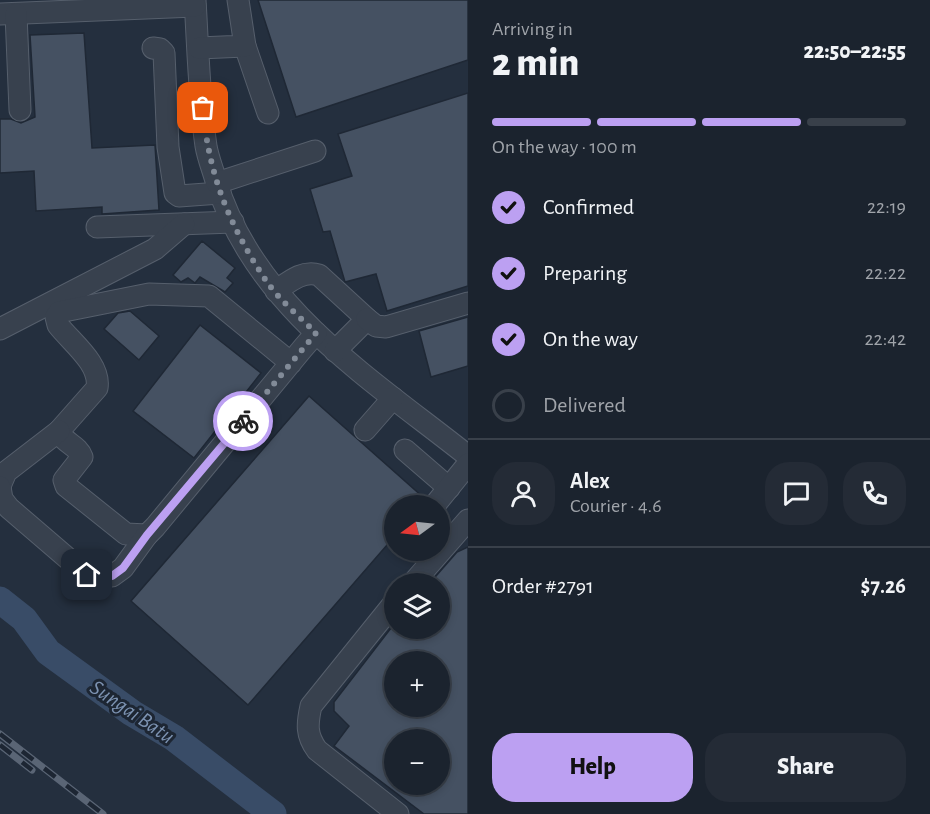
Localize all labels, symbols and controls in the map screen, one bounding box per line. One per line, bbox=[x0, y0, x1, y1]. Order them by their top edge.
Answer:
text: Arriving in bbox=[492, 19, 573, 39]
text: 22:50–22:55 bbox=[804, 40, 906, 62]
text: 2 min bbox=[492, 44, 579, 83]
pin bbox=[177, 82, 228, 133]
icon: bag bbox=[186, 91, 219, 124]
text: On the way · 100 m bbox=[492, 137, 637, 157]
icon: check bbox=[492, 191, 525, 224]
text: Confirmed bbox=[543, 196, 634, 218]
text: 22:19 bbox=[867, 197, 906, 217]
icon: check bbox=[492, 257, 525, 290]
text: Preparing bbox=[543, 262, 627, 284]
text: 22:22 bbox=[865, 263, 906, 283]
icon: check bbox=[492, 323, 525, 356]
text: On the way bbox=[543, 328, 638, 350]
text: 22:42 bbox=[865, 329, 906, 349]
courier bbox=[213, 391, 273, 451]
text: Delivered bbox=[543, 394, 626, 416]
icon: bike bbox=[227, 405, 260, 438]
button: person bbox=[492, 462, 555, 525]
button: chat bbox=[765, 462, 828, 525]
button: phone bbox=[843, 462, 906, 525]
text: Alex bbox=[570, 470, 610, 492]
north arrow bbox=[384, 495, 450, 561]
map controls bbox=[384, 495, 450, 795]
text: Courier · 4.6 bbox=[570, 496, 662, 516]
pin bbox=[61, 549, 112, 600]
icon: home bbox=[70, 558, 103, 591]
button: layers bbox=[384, 573, 450, 639]
text: Order #2791 bbox=[492, 575, 594, 597]
text: $7.26 bbox=[861, 575, 906, 597]
button: + bbox=[384, 651, 450, 717]
water label: Sungai Batu bbox=[86, 676, 179, 748]
button: − bbox=[384, 729, 450, 795]
button: Help bbox=[492, 733, 693, 802]
button: Share bbox=[705, 733, 906, 802]

